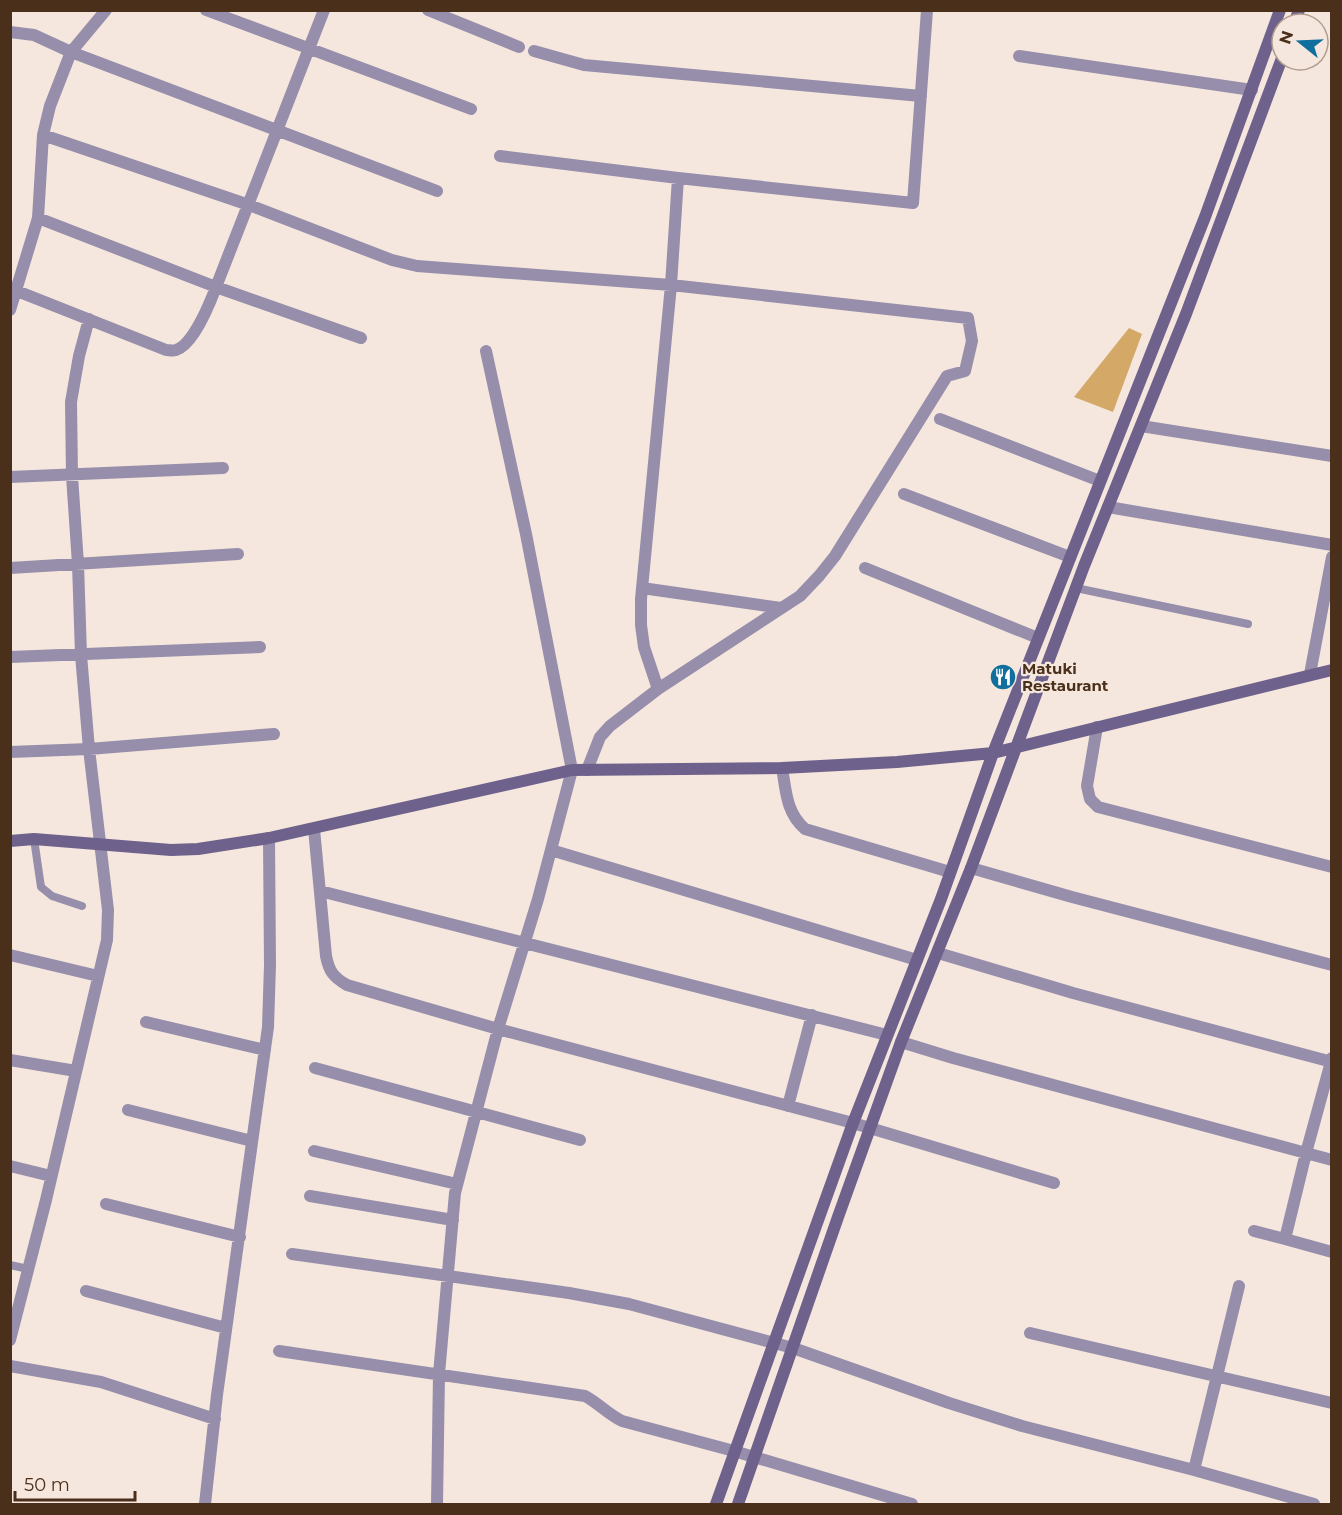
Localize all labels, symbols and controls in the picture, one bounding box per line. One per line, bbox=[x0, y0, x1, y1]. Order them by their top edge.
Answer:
north arrow bbox=[1270, 12, 1330, 72]
text: N bbox=[1275, 28, 1297, 47]
place label: Matuki Restaurant bbox=[1022, 659, 1109, 695]
restaurant icon: Matuki Restaurant bbox=[988, 662, 1018, 692]
scale bar bbox=[15, 1464, 135, 1502]
text: 50 m bbox=[24, 1474, 70, 1496]

